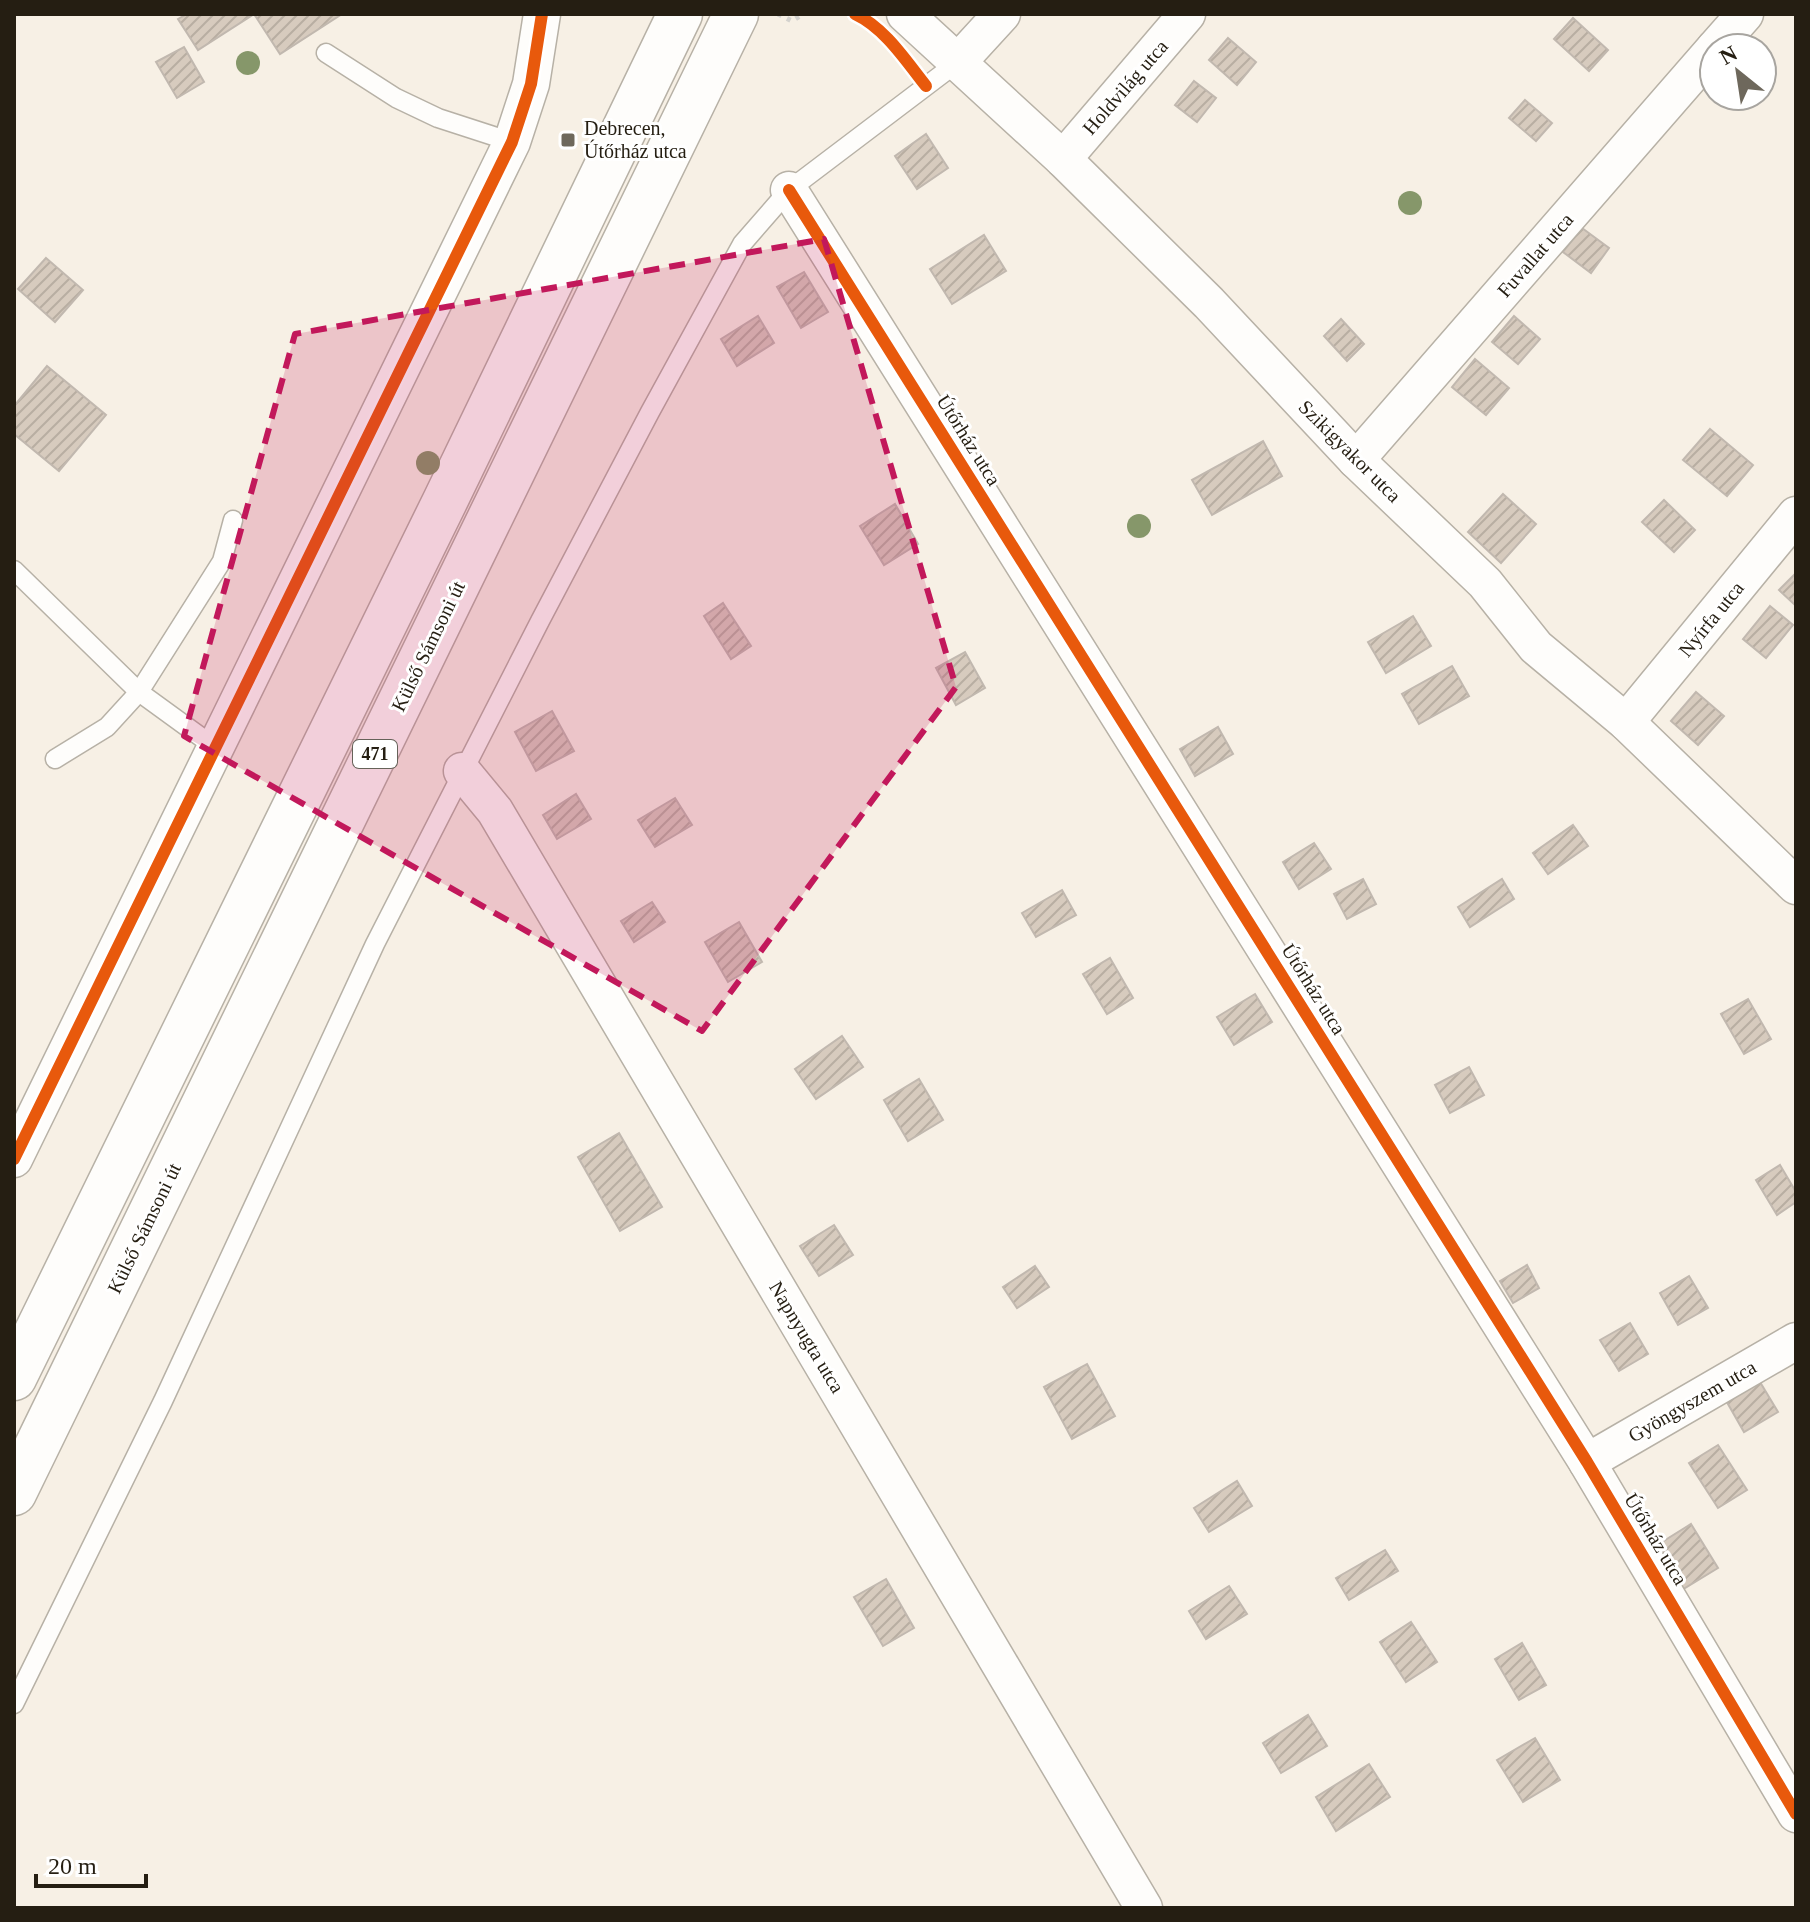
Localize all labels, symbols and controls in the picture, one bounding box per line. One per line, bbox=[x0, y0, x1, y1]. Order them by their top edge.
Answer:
north arrow bbox=[1698, 32, 1778, 112]
street label: Holdvilág utca bbox=[1078, 35, 1173, 140]
text: N bbox=[1715, 40, 1741, 70]
place label: Debrecen, Útőrház utca bbox=[584, 117, 687, 162]
marker: Debrecen, Útőrház utca bbox=[559, 131, 577, 149]
street label: Fuvallat utca bbox=[1493, 209, 1577, 301]
street label: Útőrház utca bbox=[932, 390, 1006, 489]
street label: Szikigyakor utca bbox=[1294, 396, 1406, 507]
street label: Külső Sámsoni út bbox=[387, 577, 469, 715]
street label: Nyírfa utca bbox=[1674, 577, 1749, 662]
road number: 471 bbox=[353, 740, 397, 768]
street label: Útőrház utca bbox=[1277, 939, 1351, 1038]
street label: Külső Sámsoni út bbox=[103, 1159, 185, 1297]
street label: Napnyugta utca bbox=[764, 1277, 849, 1397]
street label: Gyöngyszem utca bbox=[1624, 1355, 1760, 1447]
street label: Útőrház utca bbox=[1620, 1489, 1693, 1589]
scale bar bbox=[36, 1838, 146, 1888]
text: 20 m bbox=[48, 1853, 97, 1879]

